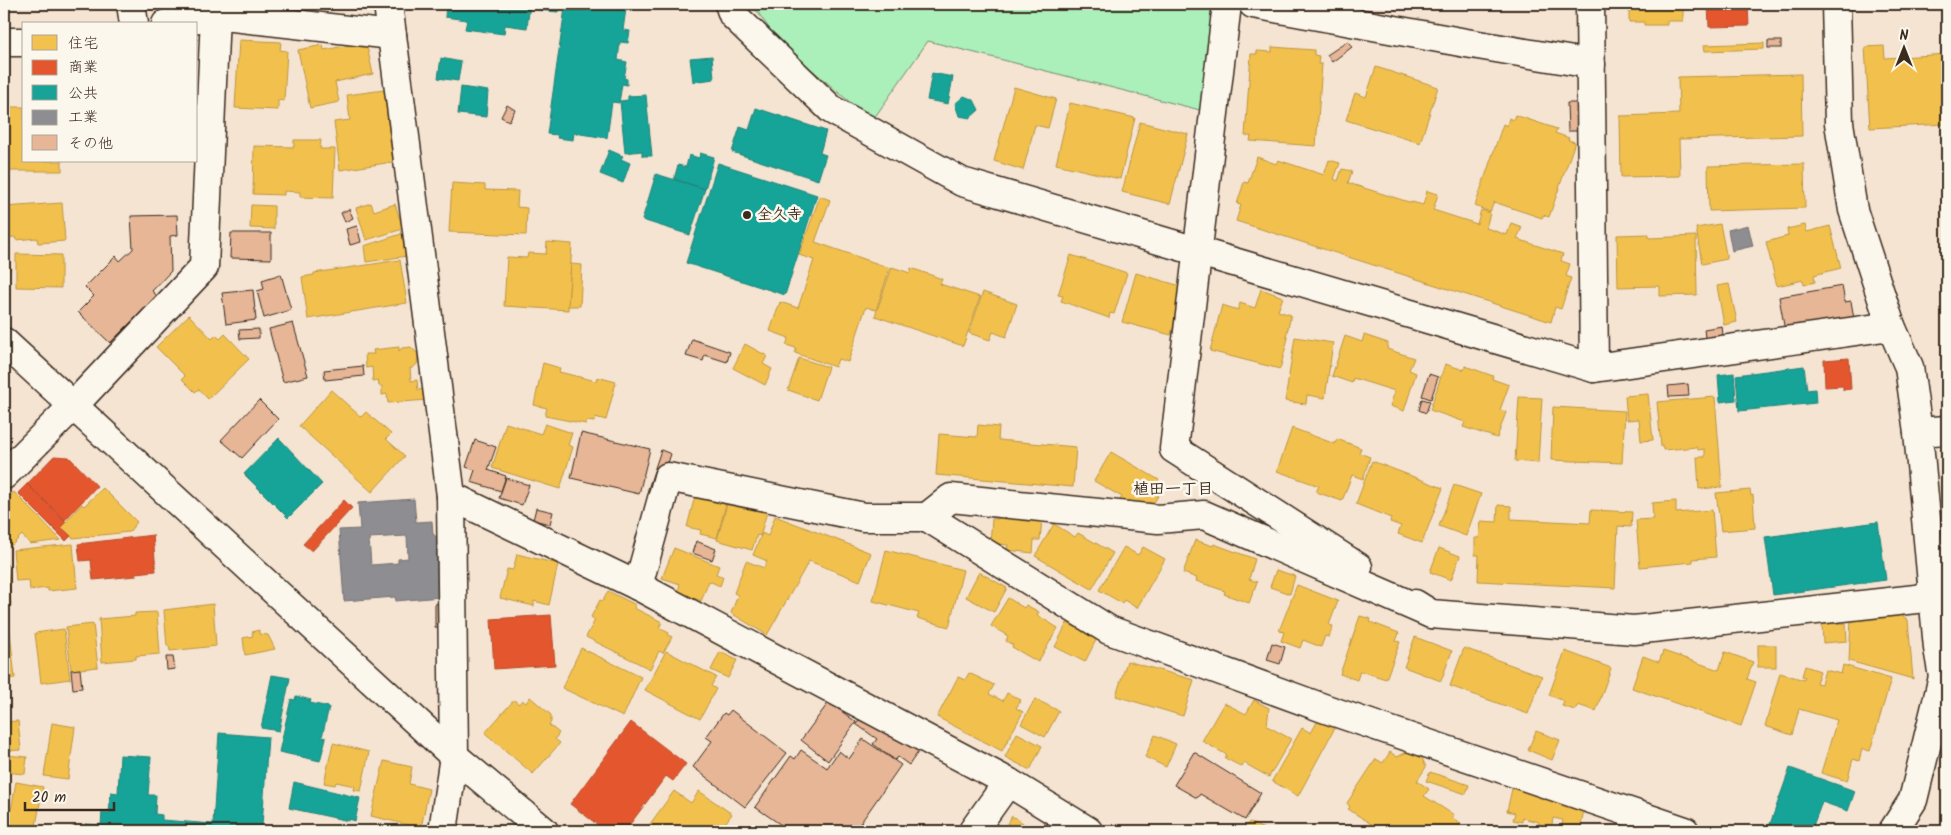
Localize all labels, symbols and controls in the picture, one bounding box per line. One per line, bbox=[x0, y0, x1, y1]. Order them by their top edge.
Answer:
legend bbox=[22, 22, 198, 162]
north arrow bbox=[1878, 22, 1928, 72]
text: N bbox=[1900, 25, 1909, 47]
text: 住宅 bbox=[68, 32, 98, 56]
text: 商業 bbox=[68, 56, 98, 80]
text: 公共 bbox=[68, 82, 98, 106]
text: 工業 bbox=[68, 106, 98, 130]
text: その他 bbox=[68, 132, 113, 156]
place label: 全久寺 bbox=[757, 203, 802, 227]
marker: 全久寺 bbox=[741, 209, 753, 221]
district label: 植田一丁目 bbox=[1133, 477, 1213, 502]
scale bar bbox=[25, 780, 114, 812]
text: 20 m bbox=[32, 786, 66, 810]

